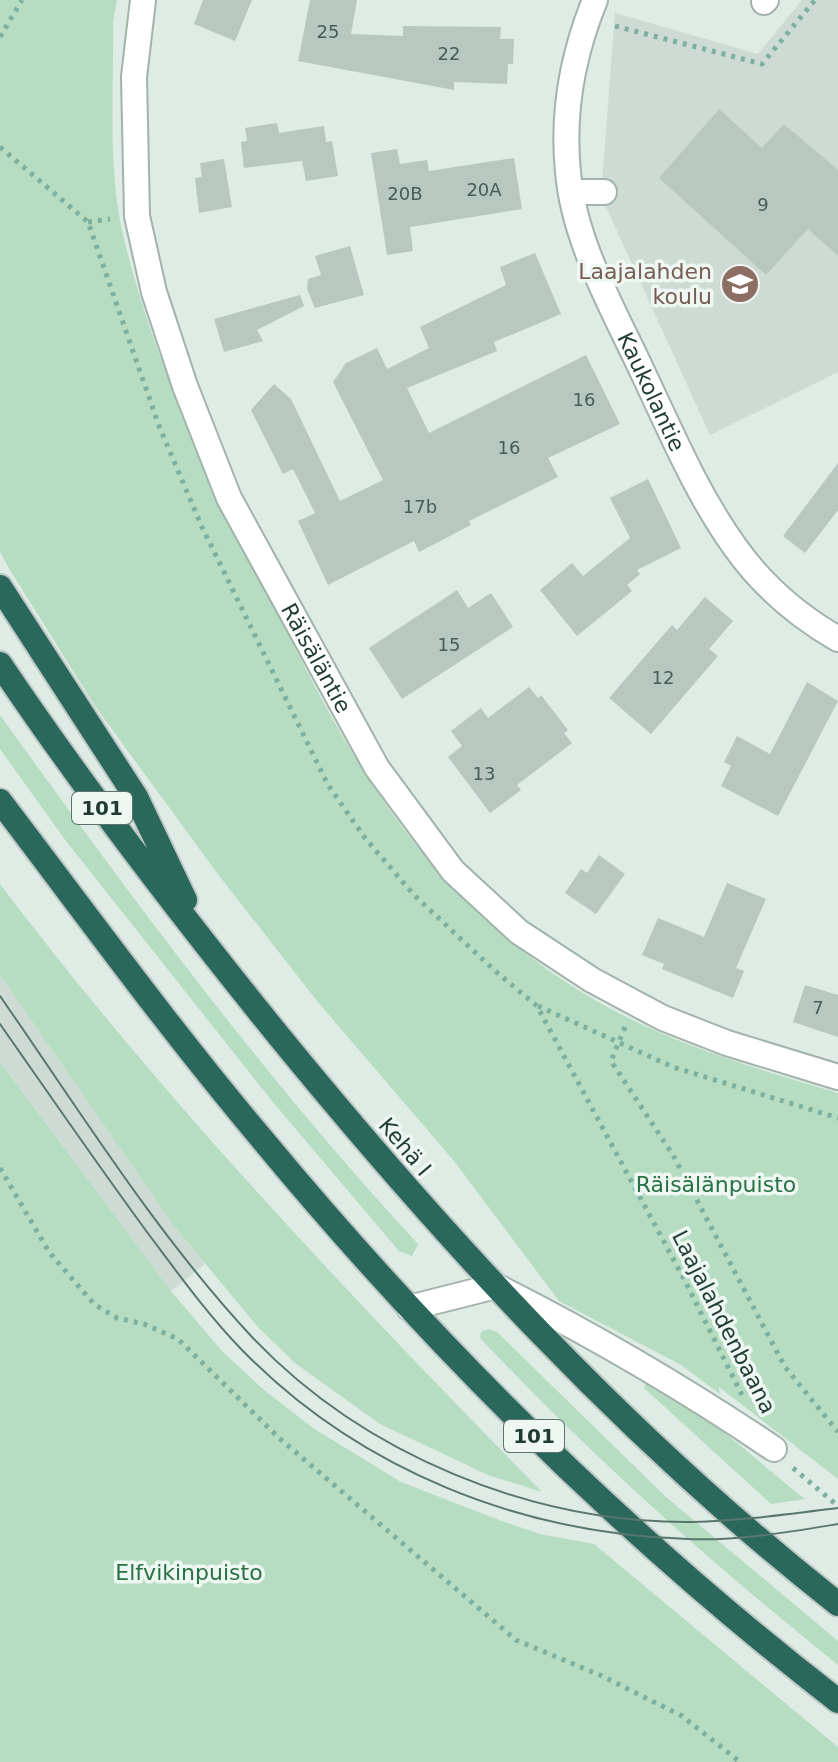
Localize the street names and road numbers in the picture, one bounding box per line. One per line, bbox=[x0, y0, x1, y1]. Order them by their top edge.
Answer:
street label: Kaukolantie bbox=[613, 328, 690, 455]
street label: Räisäläntie bbox=[277, 599, 357, 717]
road number: 101 bbox=[72, 792, 132, 824]
street label: Kehä I bbox=[374, 1113, 436, 1181]
street label: Laajalahdenbaana bbox=[667, 1226, 781, 1418]
road number: 101 bbox=[504, 1420, 564, 1452]

